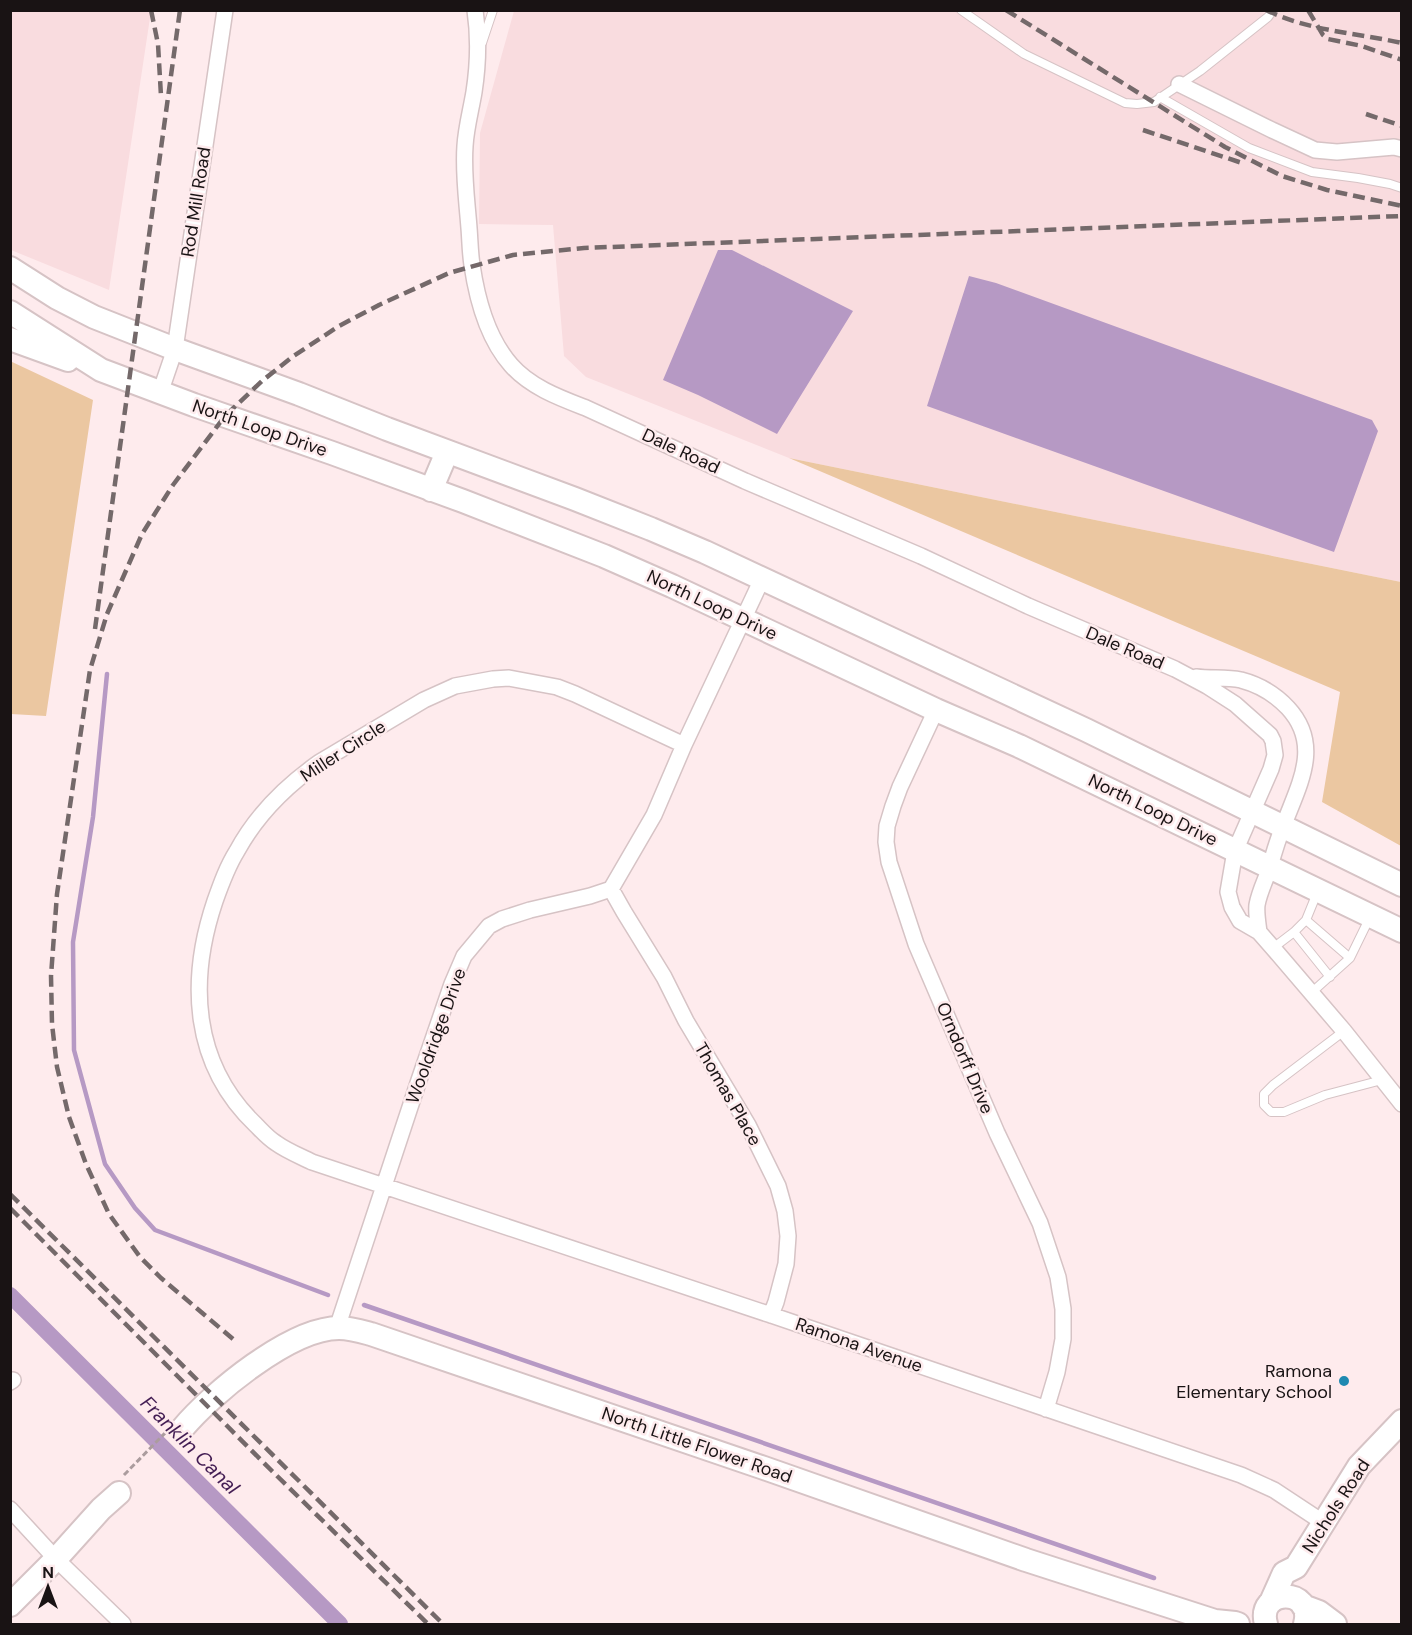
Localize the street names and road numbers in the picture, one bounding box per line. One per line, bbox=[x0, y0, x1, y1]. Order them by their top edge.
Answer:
street label: Rod Mill Road bbox=[175, 145, 217, 259]
street label: North Loop Drive bbox=[189, 394, 331, 462]
street label: Dale Road bbox=[638, 423, 724, 479]
street label: North Loop Drive bbox=[643, 564, 781, 646]
street label: Dale Road bbox=[1082, 621, 1168, 675]
street label: Miller Circle bbox=[296, 714, 390, 788]
street label: North Loop Drive bbox=[1084, 768, 1222, 852]
street label: Wooldridge Drive bbox=[400, 965, 472, 1107]
street label: Orndorff Drive bbox=[931, 998, 999, 1118]
street label: Thomas Place bbox=[689, 1038, 767, 1150]
street label: Ramona Avenue bbox=[792, 1312, 926, 1378]
street label: North Little Flower Road bbox=[599, 1401, 795, 1489]
street label: Nichols Road bbox=[1297, 1454, 1375, 1558]

